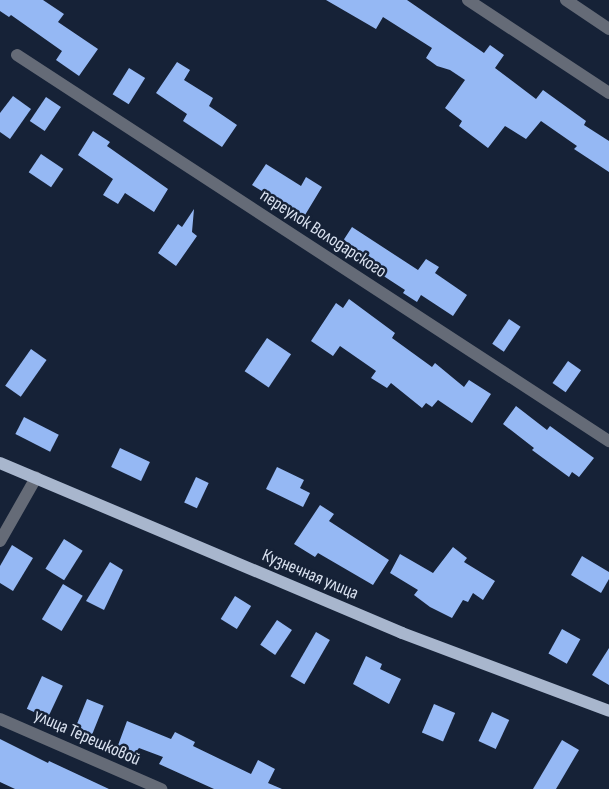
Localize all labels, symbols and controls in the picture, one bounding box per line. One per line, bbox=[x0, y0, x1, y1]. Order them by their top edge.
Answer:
street label: переулок Володарского bbox=[256, 185, 390, 283]
street label: Кузнечная улица bbox=[259, 545, 361, 605]
street label: улица Терешковой bbox=[31, 705, 143, 771]

